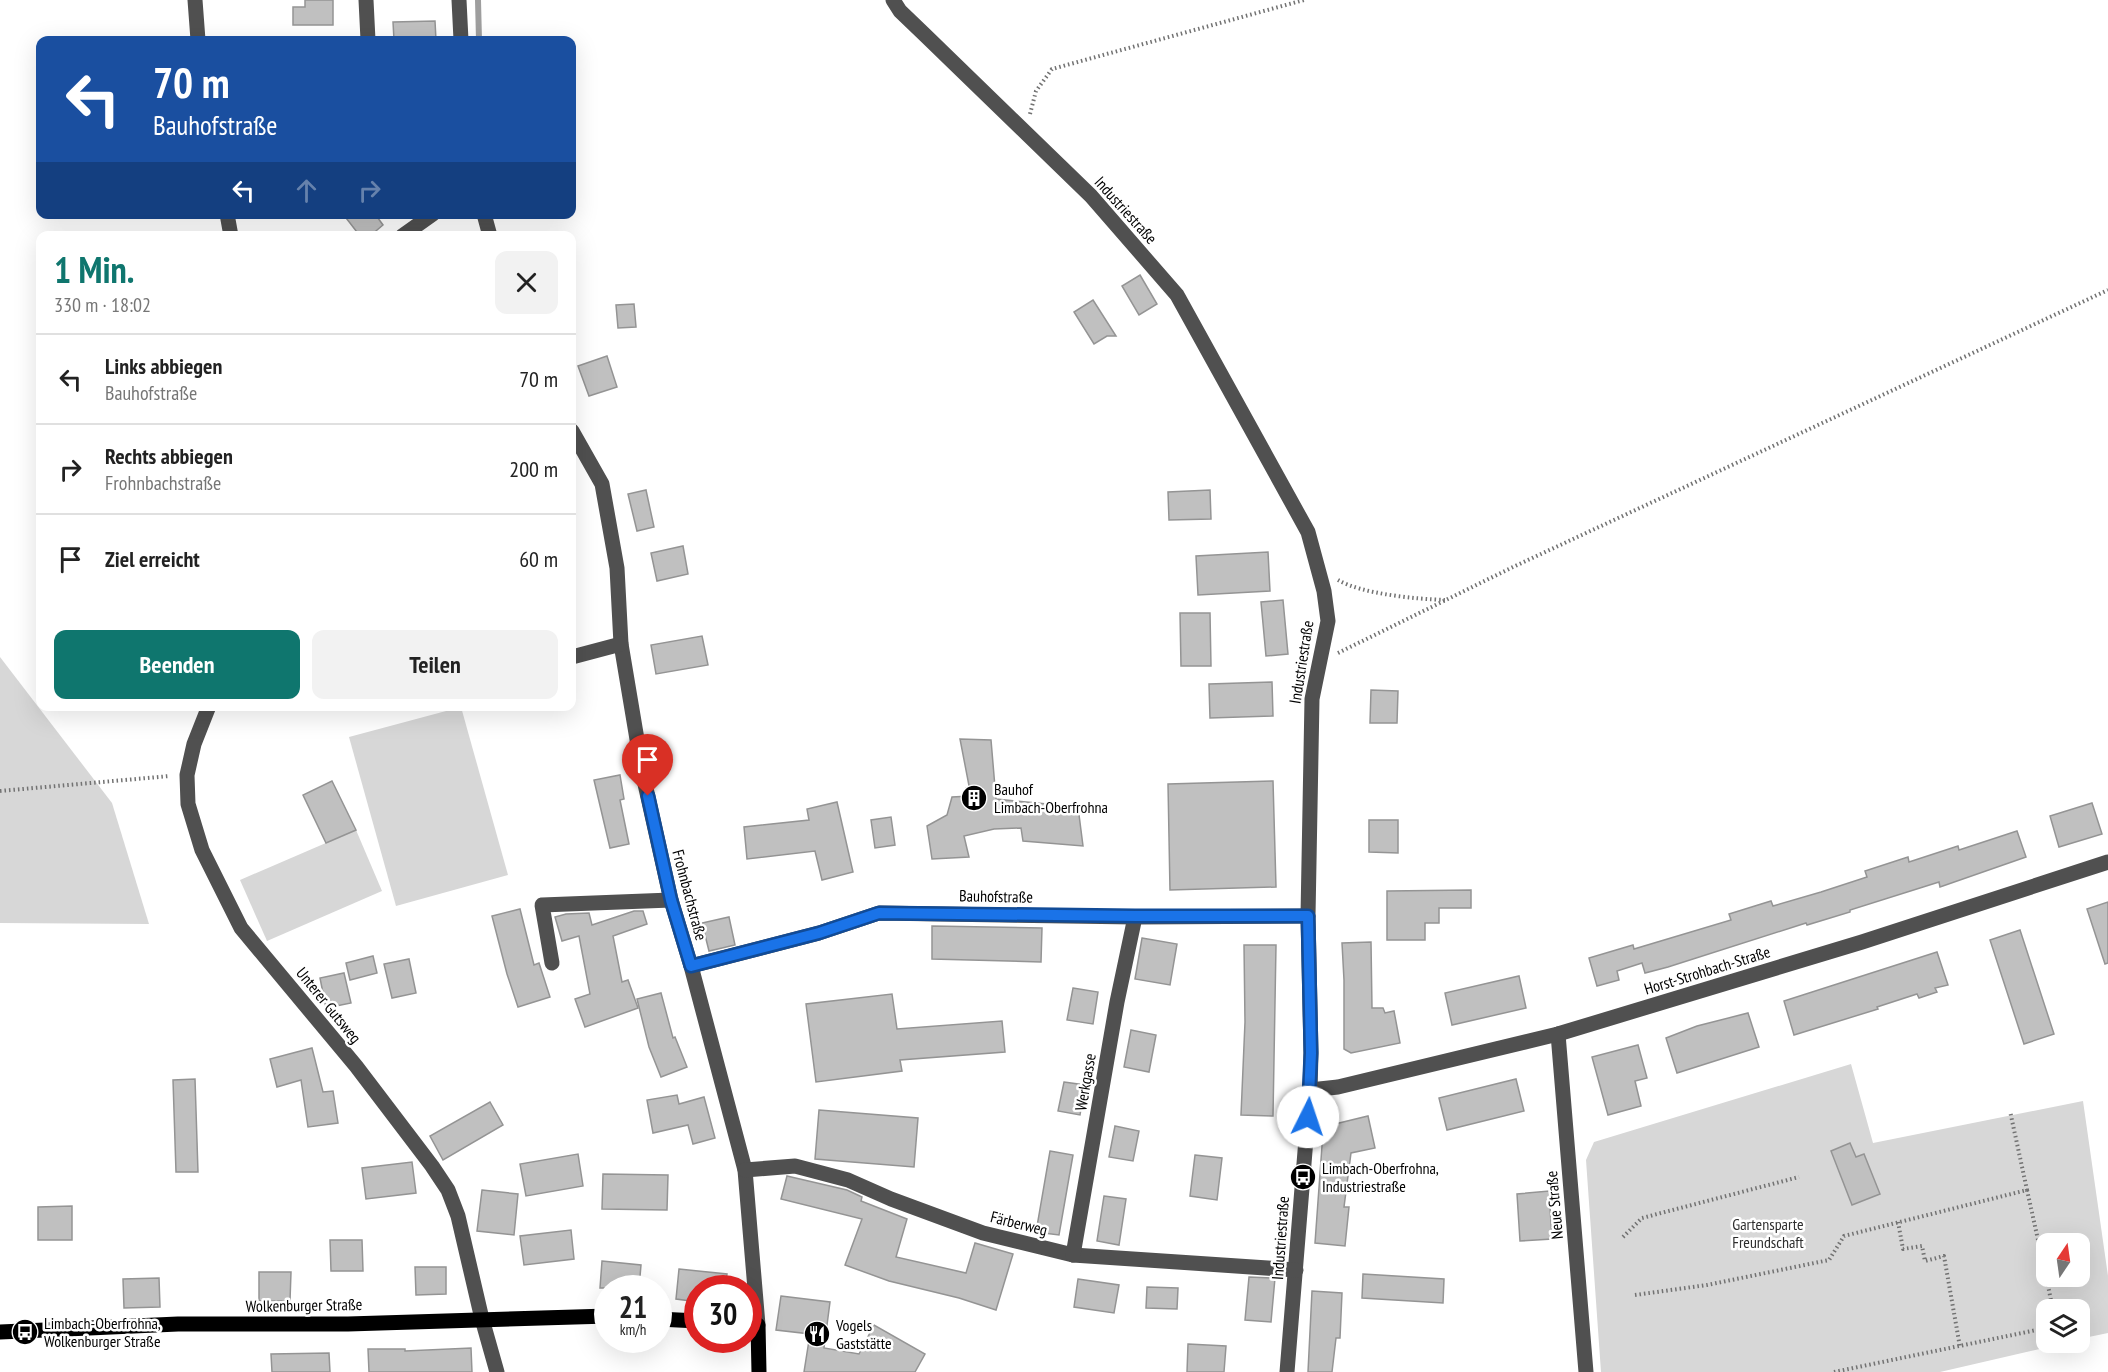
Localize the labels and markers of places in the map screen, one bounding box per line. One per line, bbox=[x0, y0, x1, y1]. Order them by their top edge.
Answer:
pin bbox=[622, 734, 673, 796]
place label: Bauhof Limbach-Oberfrohna bbox=[994, 779, 1108, 817]
building icon: Bauhof Limbach-Oberfrohna bbox=[959, 783, 989, 813]
place label: Limbach-Oberfrohna, Industriestraße bbox=[1322, 1158, 1439, 1196]
bus stop icon: Limbach-Oberfrohna, Industriestraße bbox=[1288, 1162, 1318, 1192]
place label: Limbach-Oberfrohna, Wolkenburger Straße bbox=[44, 1313, 161, 1351]
place label: Vogels Gaststätte bbox=[835, 1315, 892, 1353]
bus stop icon: Limbach-Oberfrohna, Wolkenburger Straße bbox=[10, 1317, 40, 1347]
restaurant icon: Vogels Gaststätte bbox=[802, 1319, 832, 1349]

